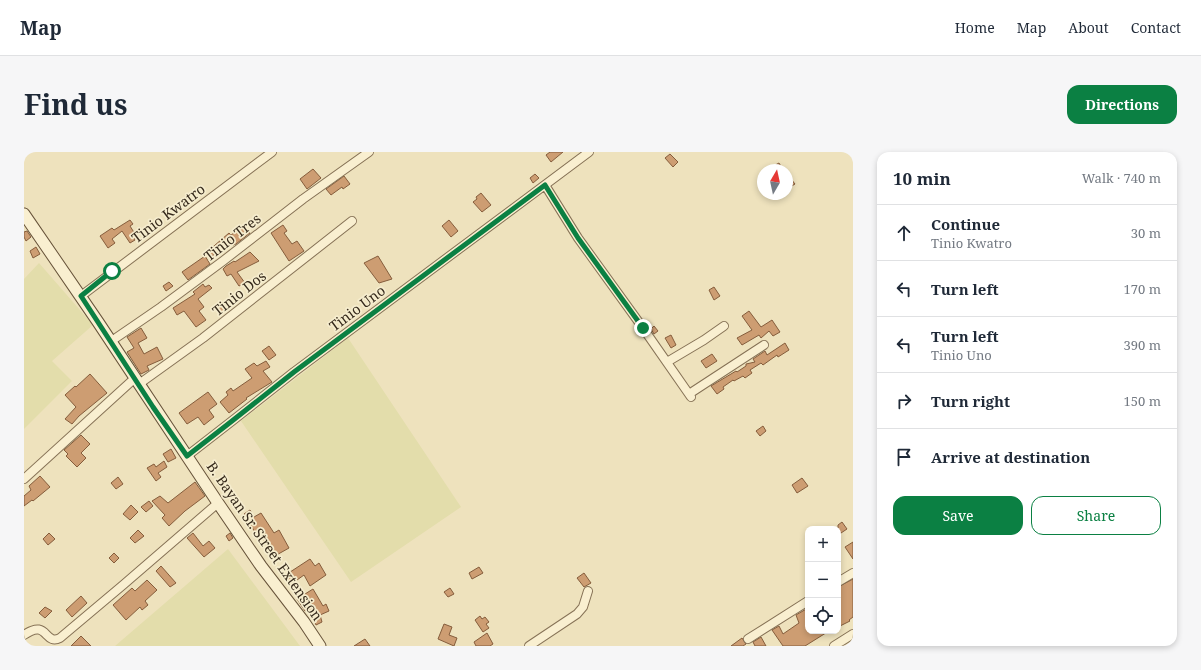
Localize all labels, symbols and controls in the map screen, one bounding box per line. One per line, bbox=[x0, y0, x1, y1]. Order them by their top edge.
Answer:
text: Map bbox=[20, 15, 62, 41]
text: Home bbox=[955, 18, 995, 37]
text: Map bbox=[1017, 18, 1046, 37]
text: About bbox=[1068, 18, 1109, 37]
text: Contact bbox=[1131, 18, 1181, 37]
text: Find us bbox=[24, 85, 128, 123]
button: Directions bbox=[1067, 85, 1177, 124]
north arrow bbox=[757, 164, 793, 200]
text: 10 min bbox=[893, 167, 951, 190]
text: Walk · 740 m bbox=[1082, 169, 1161, 187]
street label: Tinio Kwatro bbox=[127, 179, 209, 247]
street label: Tinio Tres bbox=[200, 209, 264, 265]
text: Continue bbox=[931, 214, 1000, 234]
icon: ahead bbox=[893, 222, 915, 244]
text: 30 m bbox=[1131, 224, 1161, 242]
text: Tinio Kwatro bbox=[931, 234, 1012, 252]
route start bbox=[103, 262, 121, 280]
street label: Tinio Dos bbox=[208, 266, 270, 320]
icon: left bbox=[893, 278, 915, 300]
text: Turn left bbox=[931, 279, 999, 299]
text: 170 m bbox=[1124, 280, 1161, 298]
street label: Tinio Uno bbox=[325, 281, 389, 335]
route end bbox=[634, 319, 652, 337]
text: Turn left bbox=[931, 326, 999, 346]
icon: left bbox=[893, 334, 915, 356]
text: 390 m bbox=[1124, 336, 1161, 354]
text: Tinio Uno bbox=[931, 346, 992, 364]
icon: right bbox=[893, 390, 915, 412]
text: Turn right bbox=[931, 391, 1010, 411]
text: 150 m bbox=[1124, 392, 1161, 410]
icon: arrive bbox=[893, 446, 915, 468]
text: Arrive at destination bbox=[931, 447, 1090, 467]
street label: B. Bayan Sr. Street Extension bbox=[203, 458, 327, 624]
button: Save bbox=[893, 496, 1023, 535]
button: Share bbox=[1031, 496, 1161, 535]
map controls bbox=[805, 526, 841, 634]
button: + bbox=[805, 526, 841, 562]
button: − bbox=[805, 562, 841, 598]
button: locate bbox=[805, 598, 841, 634]

